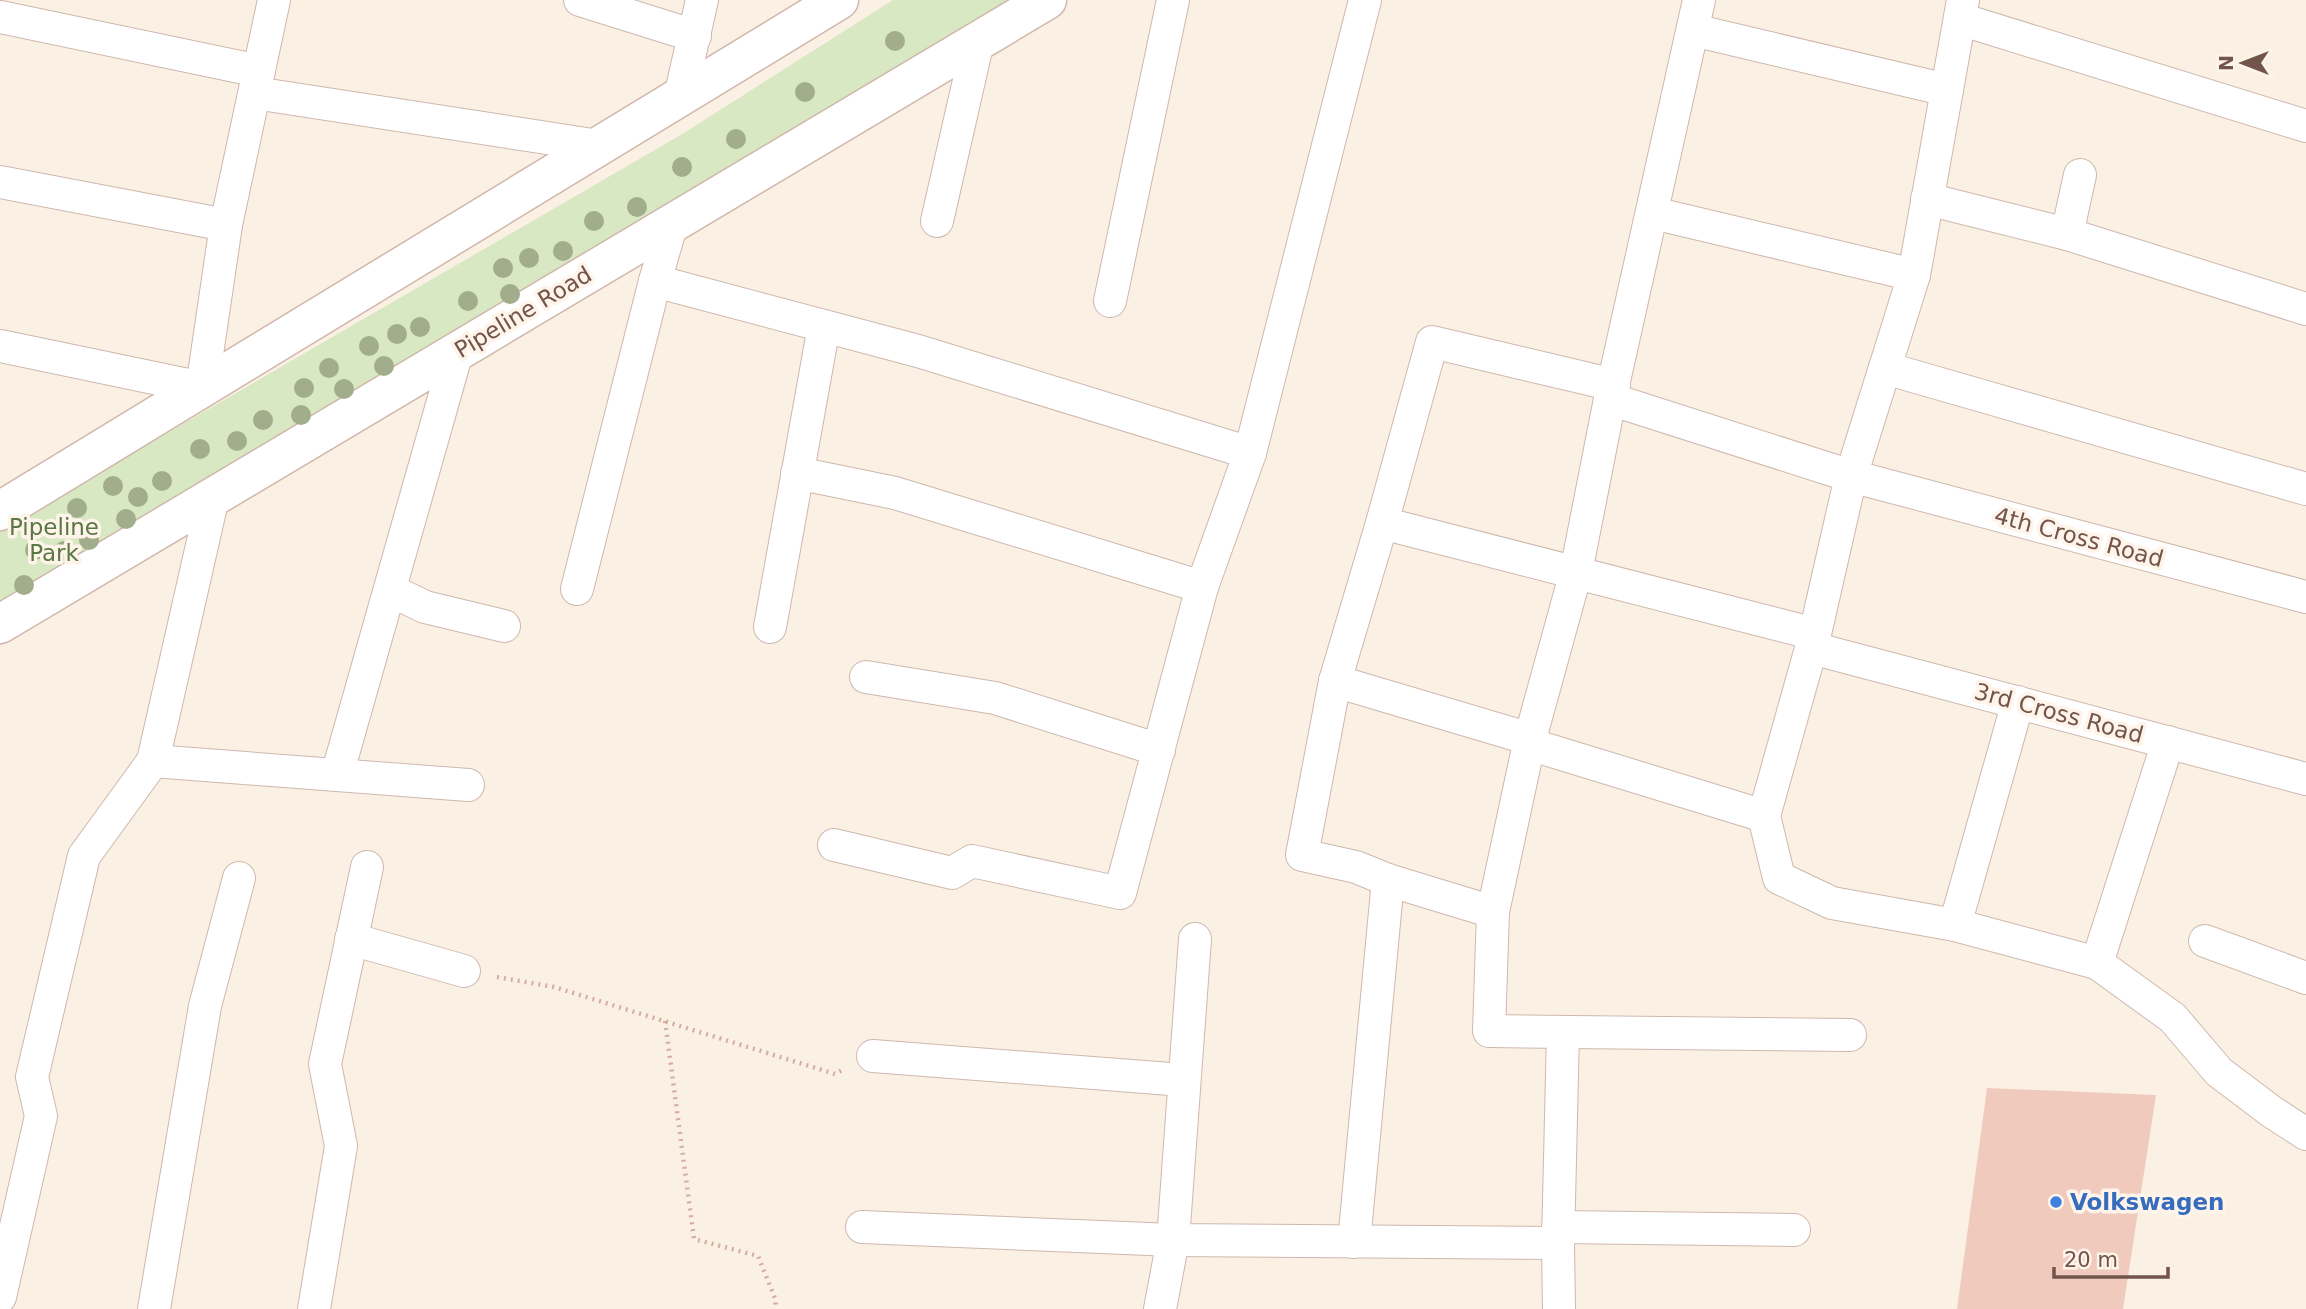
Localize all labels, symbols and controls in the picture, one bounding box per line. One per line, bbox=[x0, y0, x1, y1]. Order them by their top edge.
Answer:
north arrow bbox=[2208, 28, 2278, 98]
text: N bbox=[2215, 55, 2237, 71]
street label: Pipeline Road bbox=[450, 261, 596, 363]
street label: 4th Cross Road bbox=[1992, 502, 2166, 572]
park label: Pipeline Park bbox=[9, 514, 99, 566]
street label: 3rd Cross Road bbox=[1972, 678, 2146, 748]
place label: Volkswagen bbox=[2070, 1189, 2224, 1215]
marker: Volkswagen bbox=[2048, 1194, 2064, 1210]
scale bar bbox=[2054, 1236, 2168, 1280]
text: 20 m bbox=[2064, 1248, 2118, 1272]

